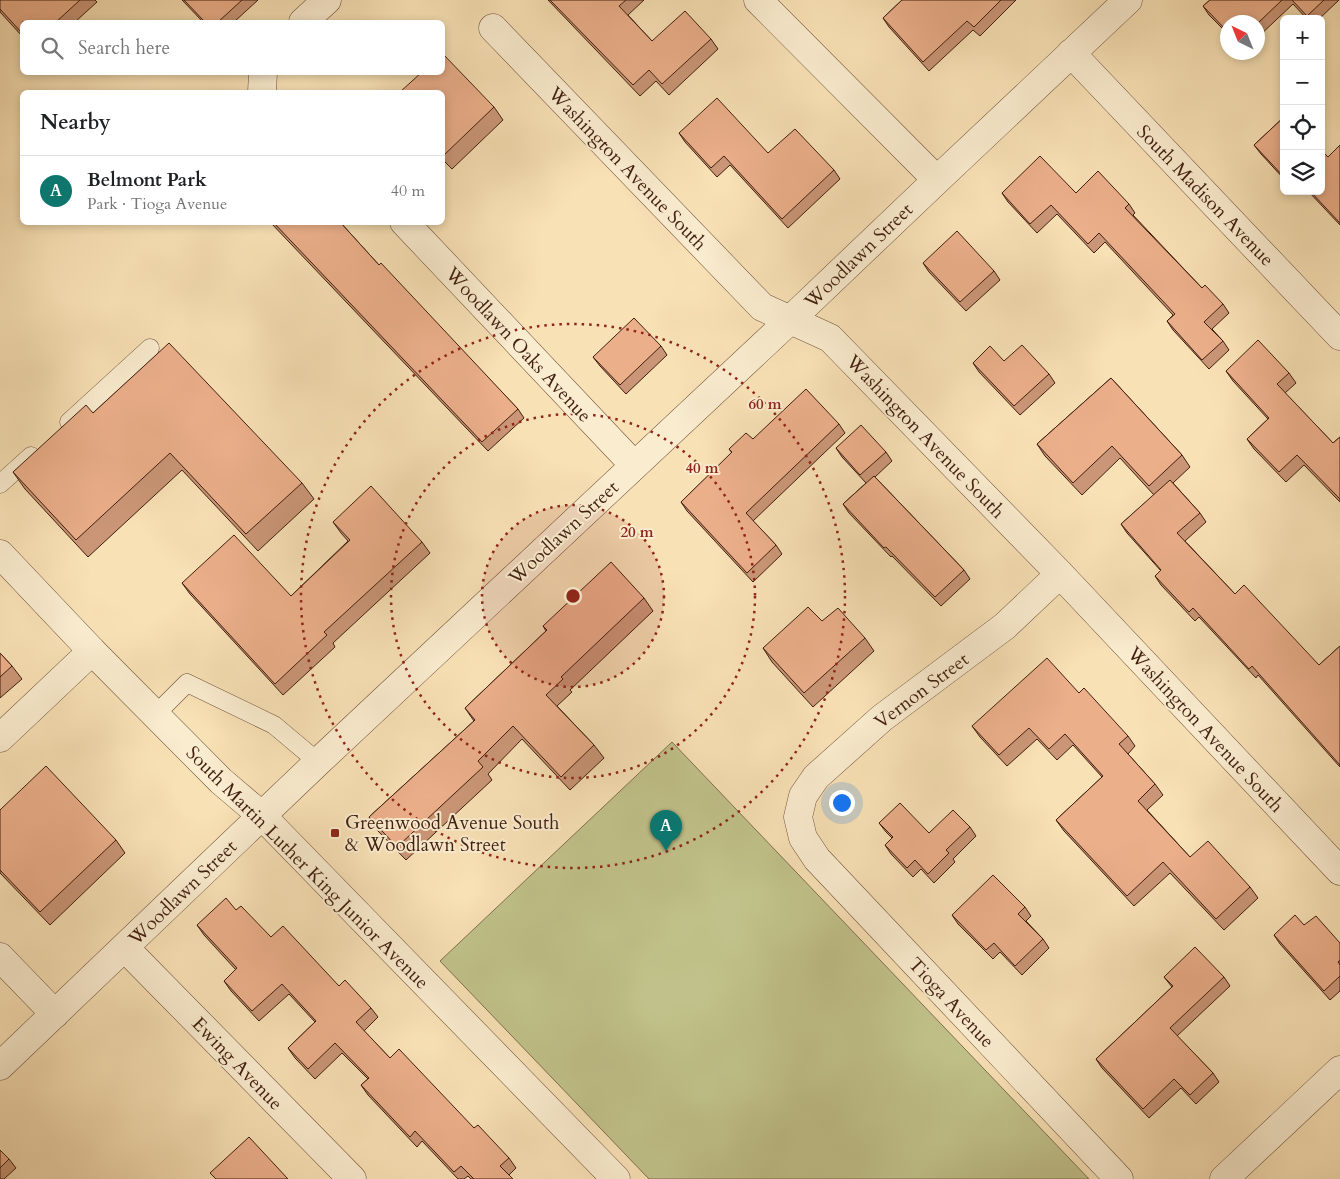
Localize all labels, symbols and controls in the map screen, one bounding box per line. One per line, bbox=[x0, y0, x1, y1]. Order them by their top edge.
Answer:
north arrow bbox=[1220, 15, 1265, 60]
map controls bbox=[1280, 15, 1325, 195]
button: + bbox=[1280, 15, 1325, 60]
search box bbox=[20, 20, 445, 75]
icon: search bbox=[38, 34, 66, 62]
text: Search here bbox=[78, 35, 170, 61]
button: − bbox=[1280, 60, 1325, 105]
street label: Washington Avenue South bbox=[541, 80, 713, 257]
button: locate bbox=[1280, 105, 1325, 150]
text: Nearby bbox=[40, 108, 111, 137]
street label: South Madison Avenue bbox=[1131, 119, 1280, 272]
button: layers bbox=[1280, 150, 1325, 195]
text: Belmont Park bbox=[87, 167, 207, 193]
text: A bbox=[50, 180, 62, 202]
text: 40 m bbox=[391, 180, 425, 202]
text: Park · Tioga Avenue bbox=[87, 193, 227, 215]
street label: Woodlawn Street bbox=[798, 197, 919, 315]
street label: Woodlawn Oaks Avenue bbox=[439, 261, 597, 428]
street label: Washington Avenue South bbox=[839, 348, 1011, 525]
text: 60 m bbox=[748, 394, 782, 414]
text: 40 m bbox=[685, 458, 719, 478]
street label: Woodlawn Street bbox=[502, 475, 624, 591]
text: 20 m bbox=[620, 522, 654, 542]
centre of rings bbox=[564, 587, 582, 605]
street label: Washington Avenue South bbox=[1121, 640, 1290, 819]
street label: Vernon Street bbox=[869, 647, 974, 735]
street label: South Martin Luther King Junior Avenue bbox=[180, 740, 435, 995]
your location bbox=[829, 790, 855, 816]
place label: Greenwood Avenue South & Woodlawn Street bbox=[345, 810, 560, 858]
pin: A bbox=[650, 810, 682, 851]
marker: Greenwood Avenue South & Woodlawn Street bbox=[329, 827, 341, 839]
street label: Woodlawn Street bbox=[122, 834, 243, 952]
street label: Tioga Avenue bbox=[903, 952, 1000, 1054]
street label: Ewing Avenue bbox=[186, 1011, 288, 1116]

